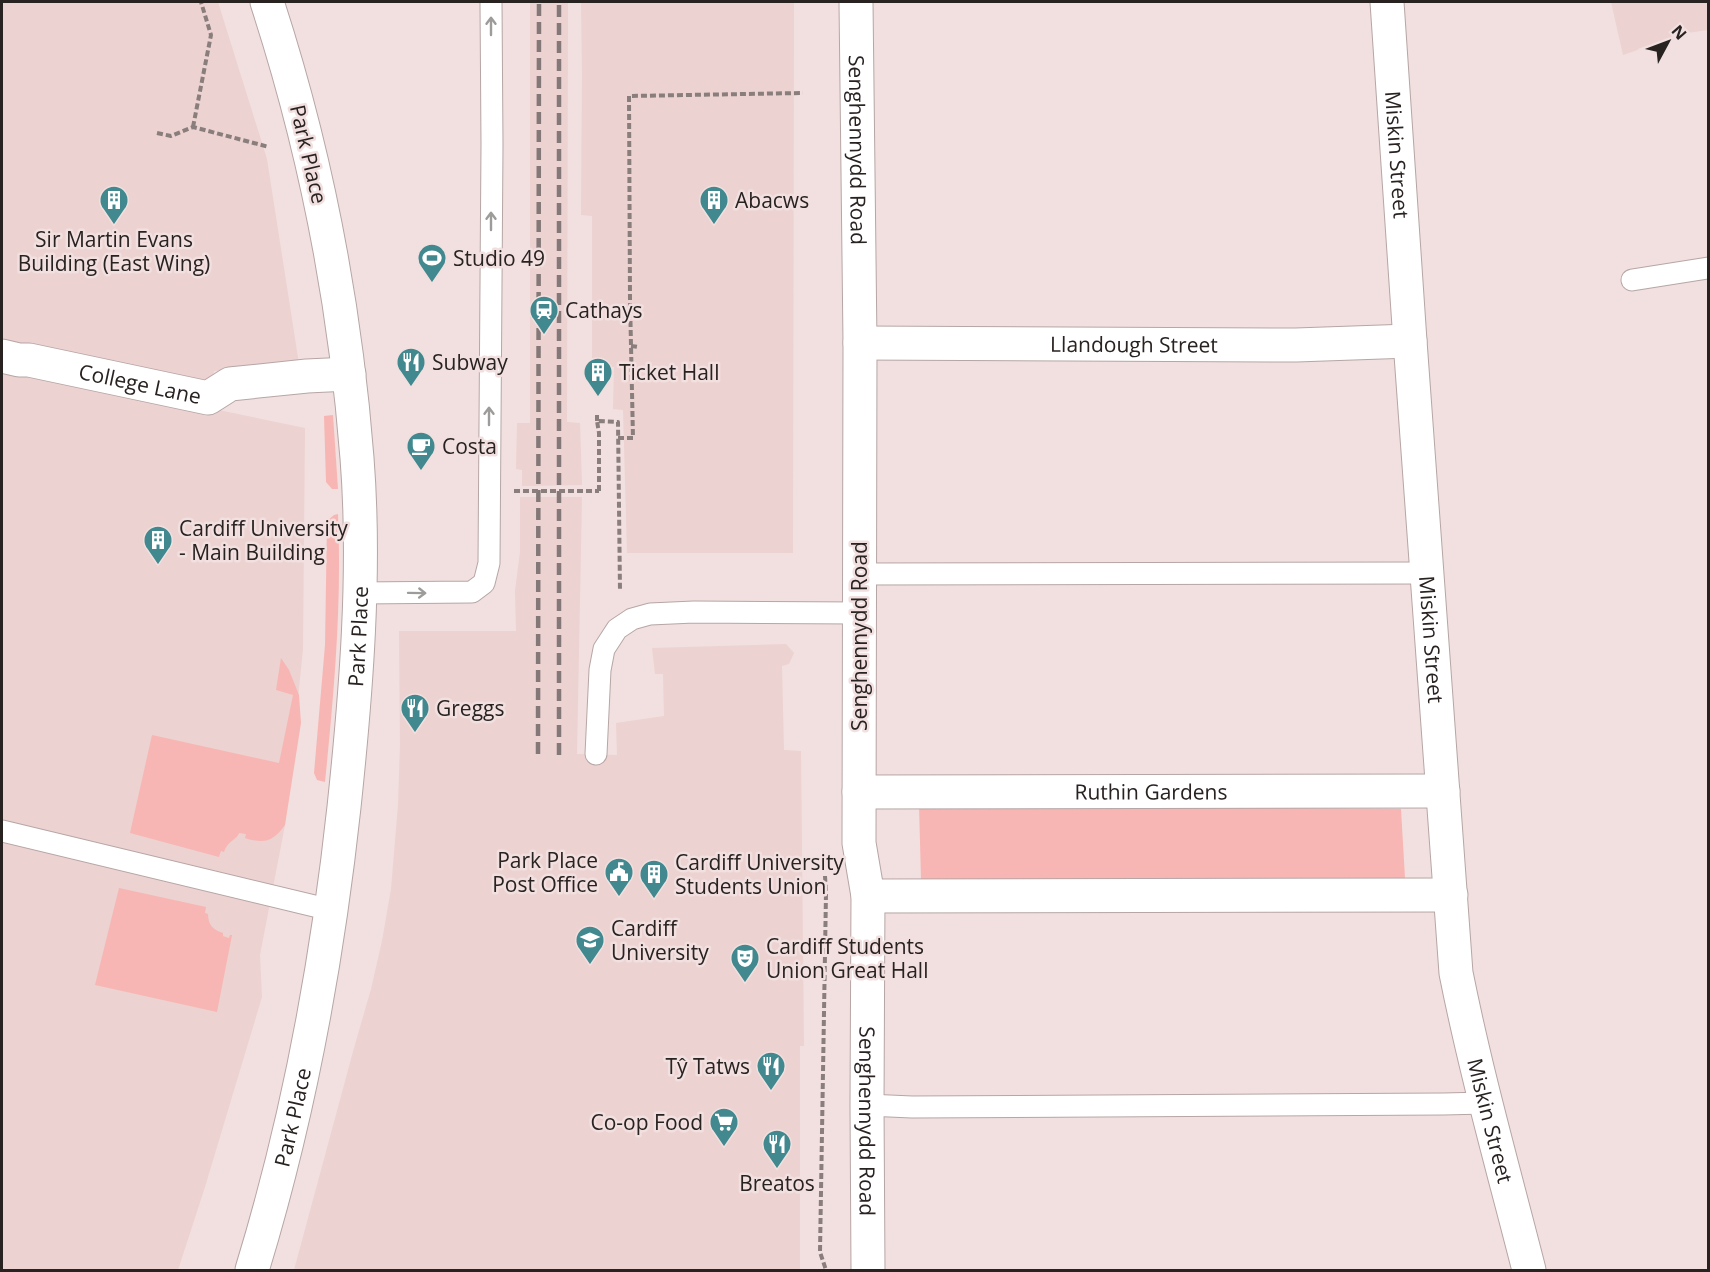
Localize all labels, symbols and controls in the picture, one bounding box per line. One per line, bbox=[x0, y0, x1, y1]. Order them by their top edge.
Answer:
north arrow bbox=[1638, 12, 1698, 72]
one-way arrow bbox=[485, 17, 497, 37]
text: N bbox=[1667, 20, 1692, 44]
street label: Senghennydd Road bbox=[843, 55, 873, 245]
street label: Miskin Street bbox=[1379, 90, 1416, 219]
street label: Park Place bbox=[284, 102, 334, 206]
building icon: Sir Martin Evans Building (East Wing) bbox=[98, 184, 130, 226]
building icon: Abacws bbox=[698, 184, 730, 226]
place label: Abacws bbox=[735, 186, 809, 214]
one-way arrow bbox=[485, 212, 497, 232]
place label: Sir Martin Evans Building (East Wing) bbox=[18, 225, 210, 277]
sports icon: Studio 49 bbox=[416, 242, 448, 284]
place label: Studio 49 bbox=[453, 244, 545, 272]
station icon: Cathays bbox=[528, 294, 560, 336]
place label: Cathays bbox=[565, 296, 642, 324]
street label: Llandough Street bbox=[1050, 330, 1218, 359]
restaurant icon: Subway bbox=[395, 346, 427, 388]
place label: Subway bbox=[432, 348, 508, 376]
building icon: Ticket Hall bbox=[582, 356, 614, 398]
street label: College Lane bbox=[76, 357, 204, 410]
place label: Ticket Hall bbox=[619, 358, 719, 386]
one-way arrow bbox=[484, 407, 495, 427]
cafe icon: Costa bbox=[405, 430, 437, 472]
place label: Costa bbox=[442, 432, 497, 460]
place label: Cardiff University - Main Building bbox=[179, 514, 348, 566]
building icon: Cardiff University - Main Building bbox=[142, 524, 174, 566]
street label: Senghennydd Road bbox=[845, 541, 873, 731]
street label: Miskin Street bbox=[1413, 575, 1450, 704]
street label: Park Place bbox=[341, 586, 374, 688]
one-way arrow bbox=[407, 587, 427, 599]
restaurant icon: Greggs bbox=[399, 692, 431, 734]
place label: Greggs bbox=[436, 694, 504, 722]
street label: Ruthin Gardens bbox=[1074, 777, 1228, 806]
place label: Park Place Post Office bbox=[492, 846, 598, 898]
place label: Cardiff University Students Union bbox=[675, 848, 844, 900]
public building icon: Park Place Post Office bbox=[603, 856, 635, 898]
building icon: Cardiff University Students Union bbox=[638, 858, 670, 900]
place label: Cardiff University bbox=[611, 914, 709, 966]
school or university icon: Cardiff University bbox=[574, 924, 606, 966]
place label: Cardiff Students Union Great Hall bbox=[766, 932, 928, 984]
theatre icon: Cardiff Students Union Great Hall bbox=[729, 942, 761, 984]
street label: Senghennydd Road bbox=[853, 1026, 882, 1216]
restaurant icon: Tŷ Tatws bbox=[755, 1050, 787, 1092]
place label: Tŷ Tatws bbox=[665, 1052, 750, 1080]
street label: Miskin Street bbox=[1461, 1055, 1520, 1186]
street label: Park Place bbox=[267, 1065, 317, 1170]
supermarket icon: Co-op Food bbox=[708, 1106, 740, 1148]
place label: Co-op Food bbox=[590, 1108, 703, 1136]
restaurant icon: Breatos bbox=[761, 1128, 793, 1170]
place label: Breatos bbox=[739, 1169, 815, 1197]

